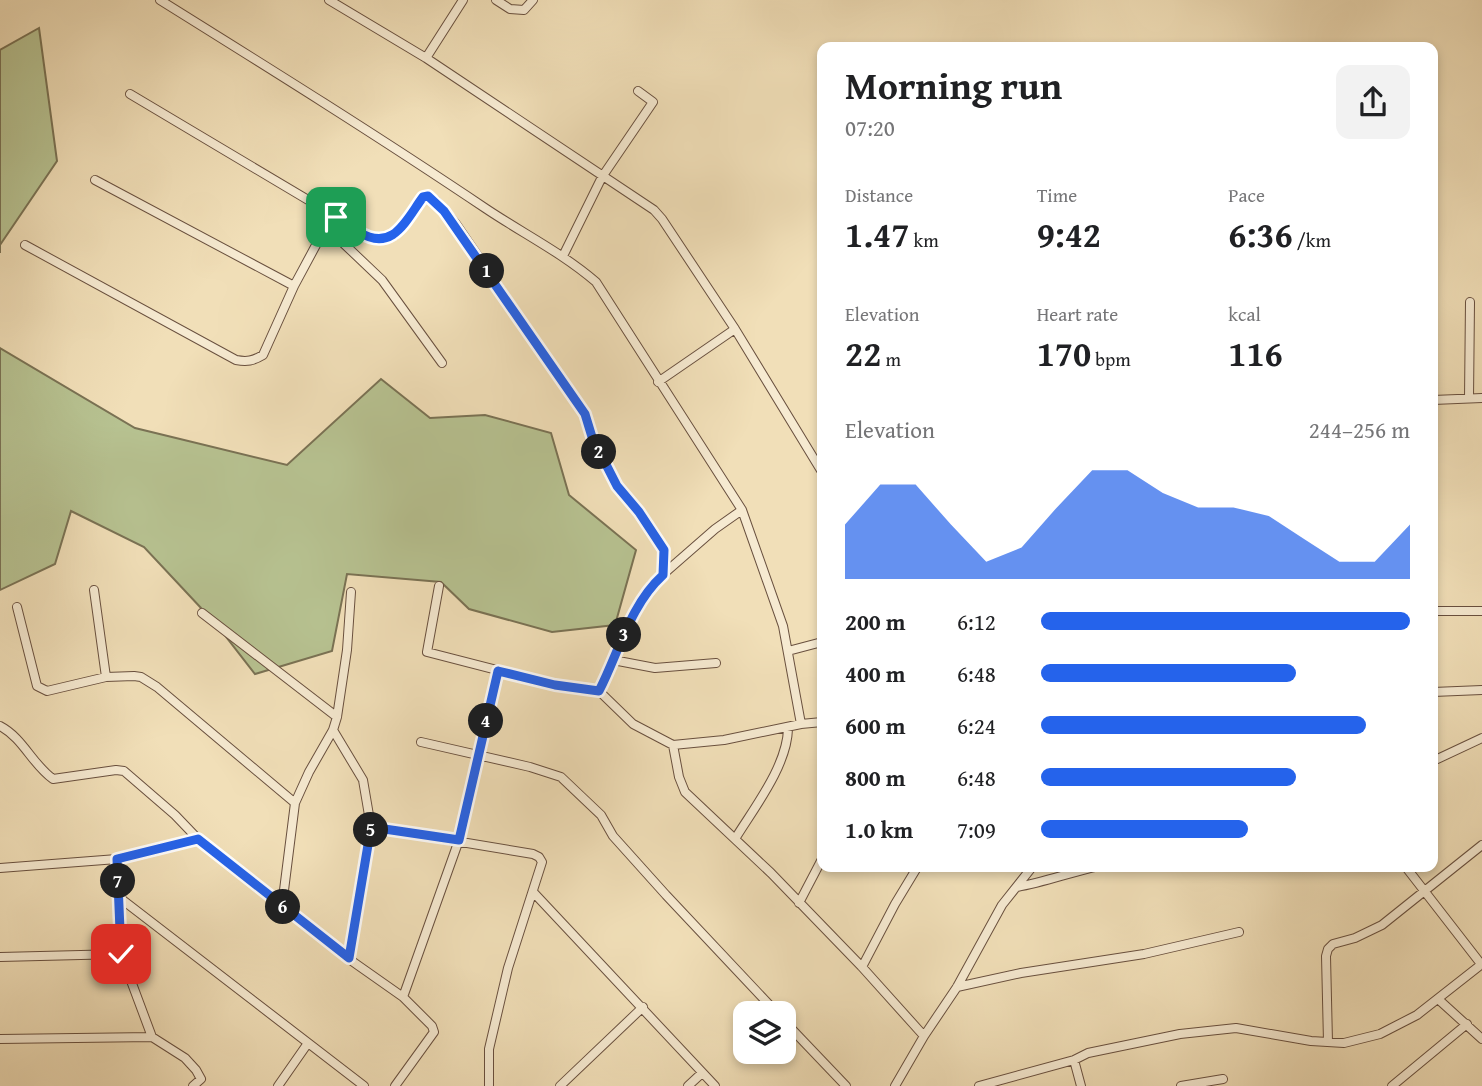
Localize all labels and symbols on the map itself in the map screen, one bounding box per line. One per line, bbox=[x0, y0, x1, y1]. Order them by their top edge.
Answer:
pin bbox=[306, 187, 366, 247]
pin: 1 bbox=[470, 254, 504, 288]
pin: 2 bbox=[582, 434, 616, 470]
pin: 3 bbox=[606, 618, 642, 652]
pin: 4 bbox=[468, 704, 504, 738]
pin: 5 bbox=[354, 812, 388, 848]
pin: 7 bbox=[100, 864, 136, 898]
pin: 6 bbox=[266, 890, 300, 925]
pin bbox=[91, 924, 151, 984]

